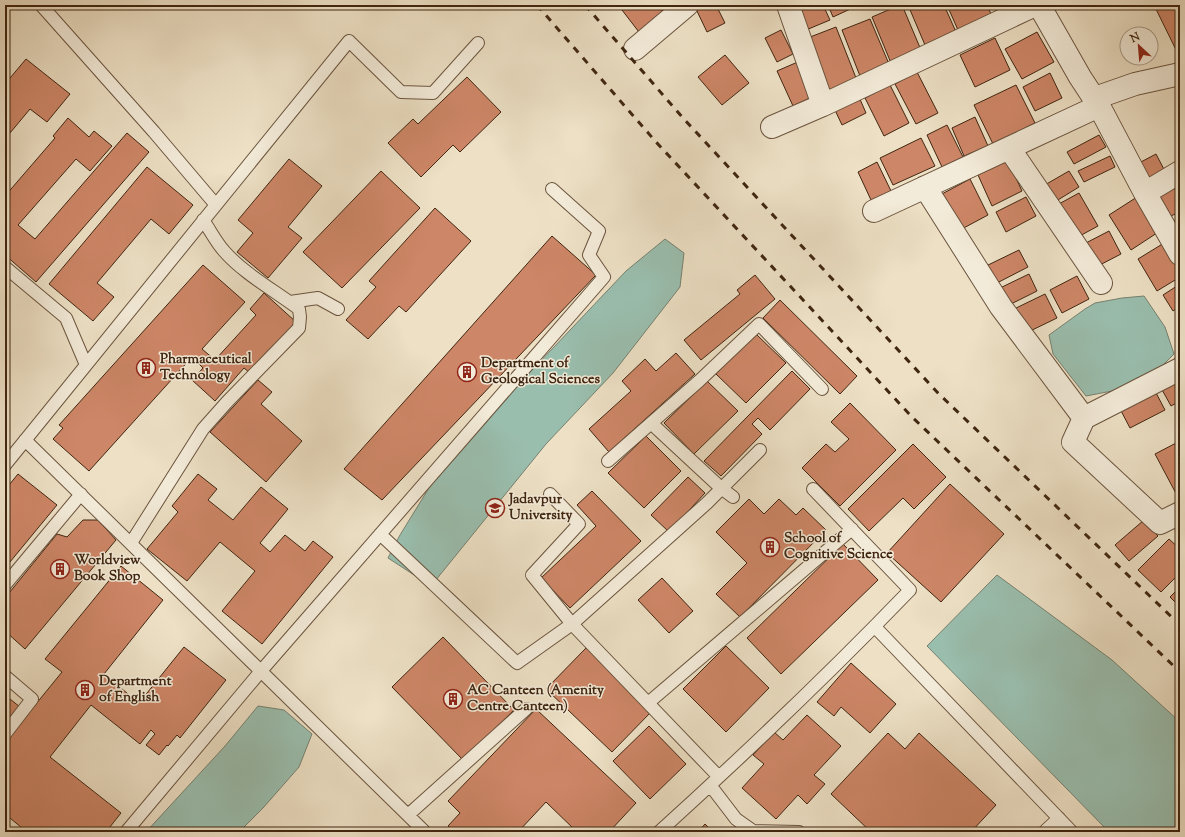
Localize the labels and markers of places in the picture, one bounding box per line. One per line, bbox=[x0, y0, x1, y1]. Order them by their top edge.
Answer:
place label: Pharmaceutical Technology bbox=[160, 350, 252, 386]
place label: Department of Geological Sciences bbox=[481, 354, 600, 390]
building icon: Pharmaceutical Technology bbox=[135, 357, 157, 379]
building icon: Department of Geological Sciences bbox=[456, 361, 478, 383]
place label: Jadavpur University bbox=[508, 490, 572, 526]
school or university icon: Jadavpur University bbox=[484, 497, 506, 519]
place label: School of Cognitive Science bbox=[784, 529, 893, 565]
building icon: School of Cognitive Science bbox=[759, 536, 781, 558]
place label: Worldview Book Shop bbox=[74, 551, 141, 587]
building icon: Worldview Book Shop bbox=[49, 558, 71, 580]
place label: Department of English bbox=[99, 672, 172, 708]
building icon: Department of English bbox=[74, 679, 96, 701]
place label: AC Canteen (Amenity Centre Canteen) bbox=[467, 681, 604, 717]
building icon: AC Canteen (Amenity Centre Canteen) bbox=[442, 688, 464, 710]

